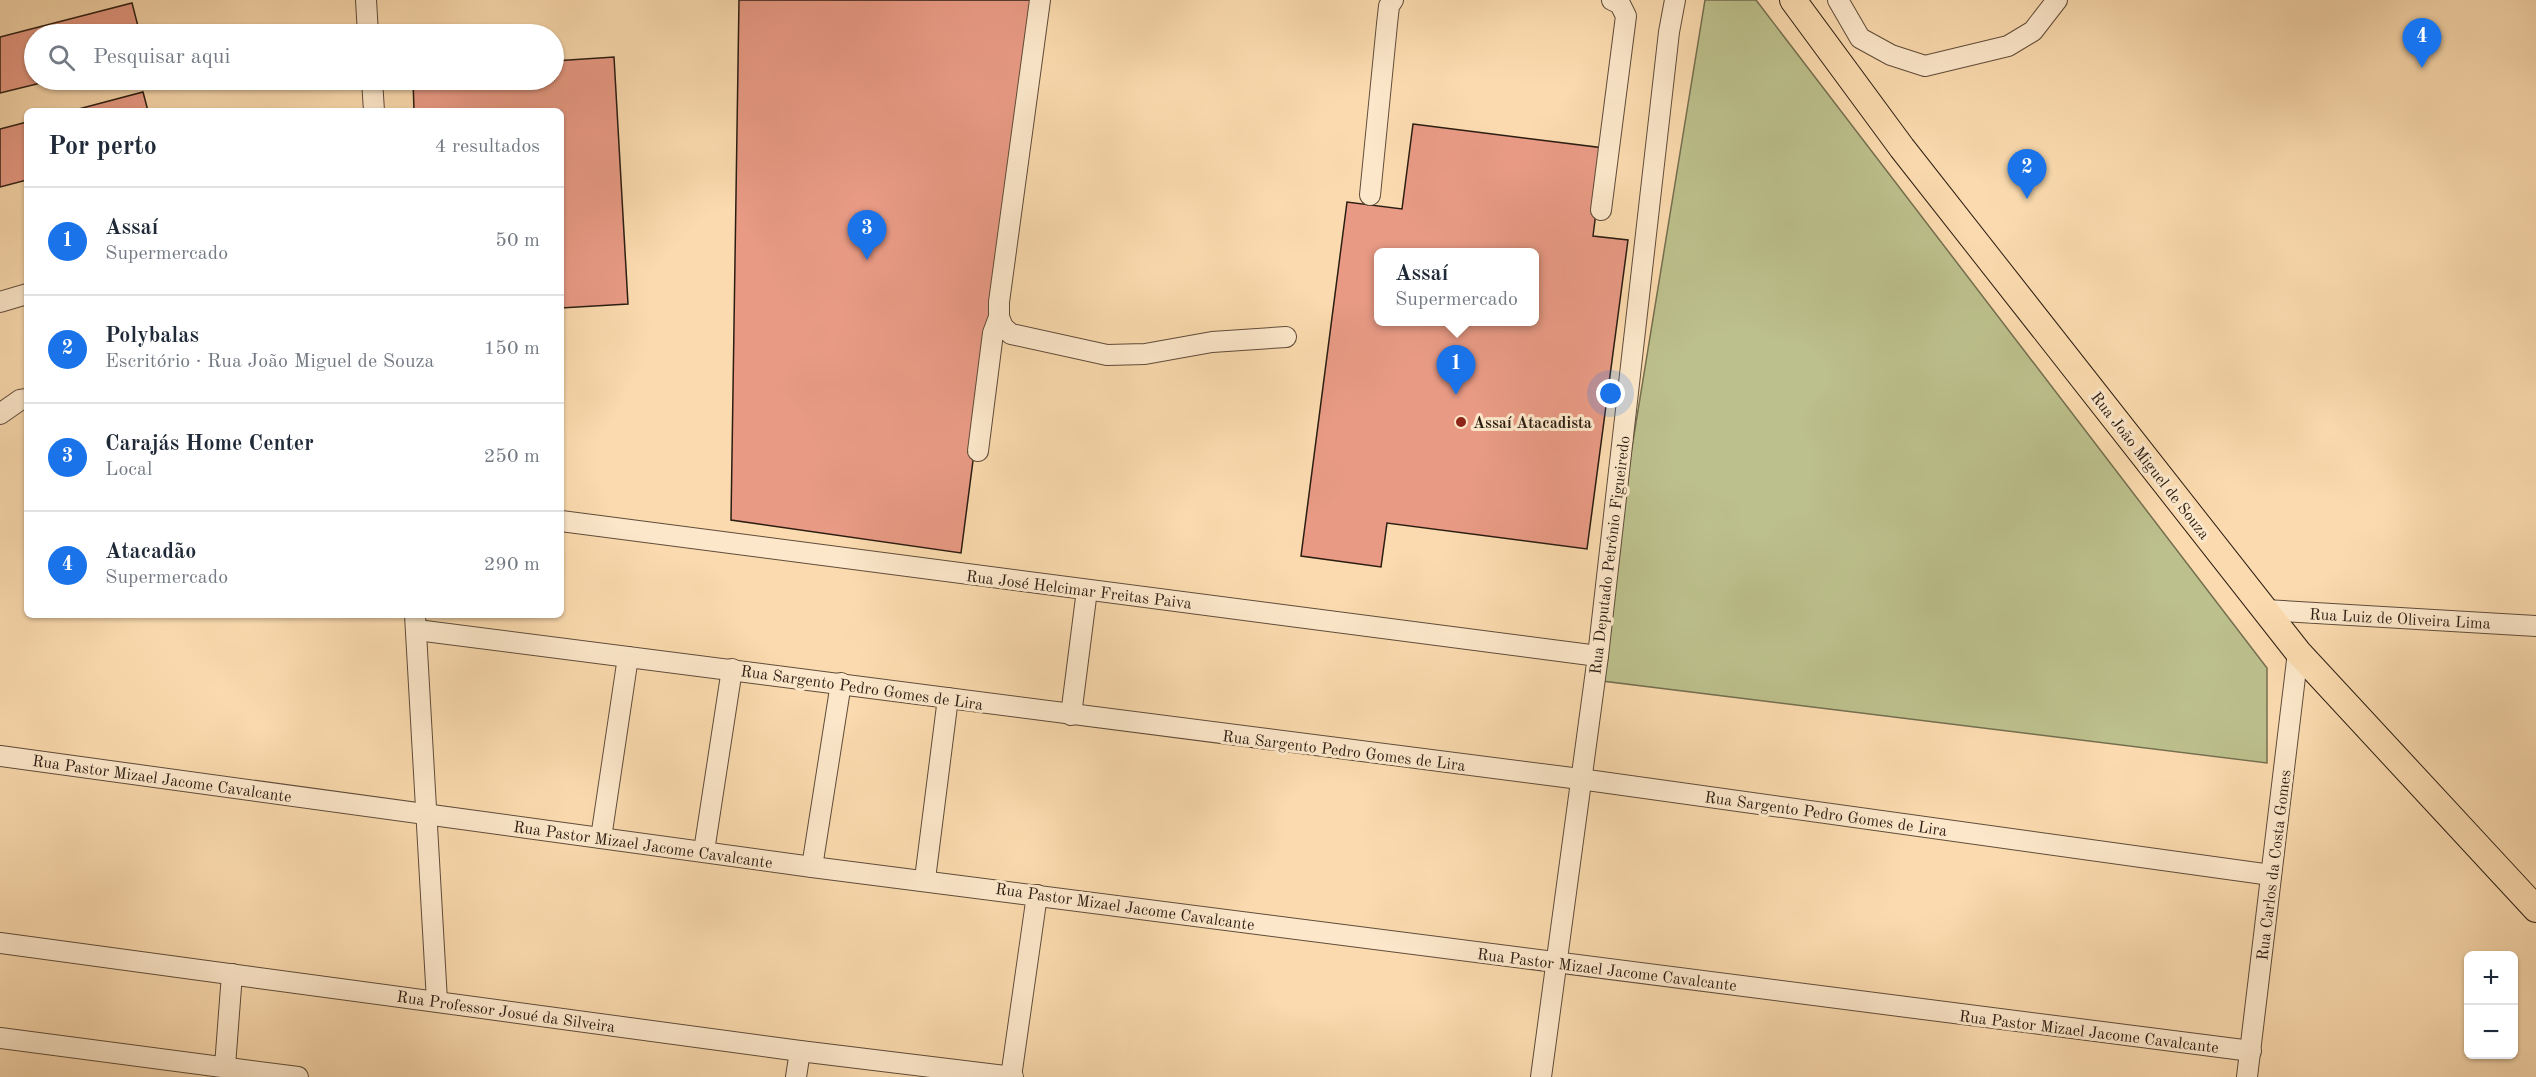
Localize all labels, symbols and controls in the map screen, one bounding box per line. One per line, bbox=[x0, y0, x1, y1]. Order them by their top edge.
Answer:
pin: 4 bbox=[2402, 19, 2442, 68]
search box bbox=[24, 24, 564, 90]
icon: search bbox=[45, 41, 78, 74]
text: Pesquisar aqui bbox=[93, 46, 230, 68]
text: Por perto bbox=[48, 134, 157, 160]
text: 4 resultados bbox=[435, 137, 540, 157]
pin: 2 bbox=[2008, 150, 2046, 199]
pin: 3 bbox=[848, 210, 886, 260]
text: Assaí bbox=[105, 217, 158, 239]
text: 1 bbox=[62, 231, 73, 251]
text: 50 m bbox=[495, 231, 540, 251]
text: Supermercado bbox=[105, 244, 228, 264]
popup bbox=[1374, 248, 1539, 326]
text: Assaí bbox=[1395, 263, 1448, 285]
text: Supermercado bbox=[1395, 290, 1518, 310]
text: Polybalas bbox=[105, 325, 199, 347]
text: 2 bbox=[62, 339, 73, 359]
text: 150 m bbox=[484, 339, 540, 359]
pin: 1 bbox=[1436, 346, 1476, 395]
text: Escritório · Rua João Miguel de Souza bbox=[105, 352, 434, 372]
your location bbox=[1596, 379, 1625, 408]
street label: Rua João Miguel de Souza bbox=[2087, 390, 2212, 543]
marker: Assaí Atacadista bbox=[1454, 415, 1468, 429]
place label: Assaí Atacadista bbox=[1473, 416, 1592, 432]
text: Carajás Home Center bbox=[105, 433, 314, 455]
street label: Rua Deputado Petrônio Figueiredo bbox=[1588, 435, 1634, 676]
text: 3 bbox=[62, 447, 73, 467]
text: 250 m bbox=[484, 447, 540, 467]
text: Local bbox=[105, 460, 152, 480]
text: Atacadão bbox=[105, 541, 196, 563]
text: 4 bbox=[62, 555, 73, 575]
text: 290 m bbox=[484, 555, 540, 575]
text: Supermercado bbox=[105, 568, 228, 588]
street label: Rua José Helcimar Freitas Paiva bbox=[965, 569, 1193, 613]
street label: Rua Luiz de Oliveira Lima bbox=[2309, 607, 2491, 633]
street label: Rua Sargento Pedro Gomes de Lira bbox=[739, 664, 984, 714]
street label: Rua Sargento Pedro Gomes de Lira bbox=[1221, 729, 1466, 775]
street label: Rua Pastor Mizael Jacome Cavalcante bbox=[31, 754, 292, 806]
street label: Rua Carlos da Costa Gomes bbox=[2255, 769, 2295, 962]
street label: Rua Sargento Pedro Gomes de Lira bbox=[1703, 790, 1948, 840]
street label: Rua Pastor Mizael Jacome Cavalcante bbox=[512, 820, 773, 872]
street label: Rua Pastor Mizael Jacome Cavalcante bbox=[994, 882, 1255, 934]
street label: Rua Pastor Mizael Jacome Cavalcante bbox=[1476, 947, 1738, 995]
map controls bbox=[2464, 951, 2518, 1059]
button: + bbox=[2464, 951, 2518, 1005]
street label: Rua Professor Josué da Silveira bbox=[396, 990, 616, 1036]
button: − bbox=[2464, 1005, 2518, 1059]
street label: Rua Pastor Mizael Jacome Cavalcante bbox=[1958, 1009, 2220, 1057]

